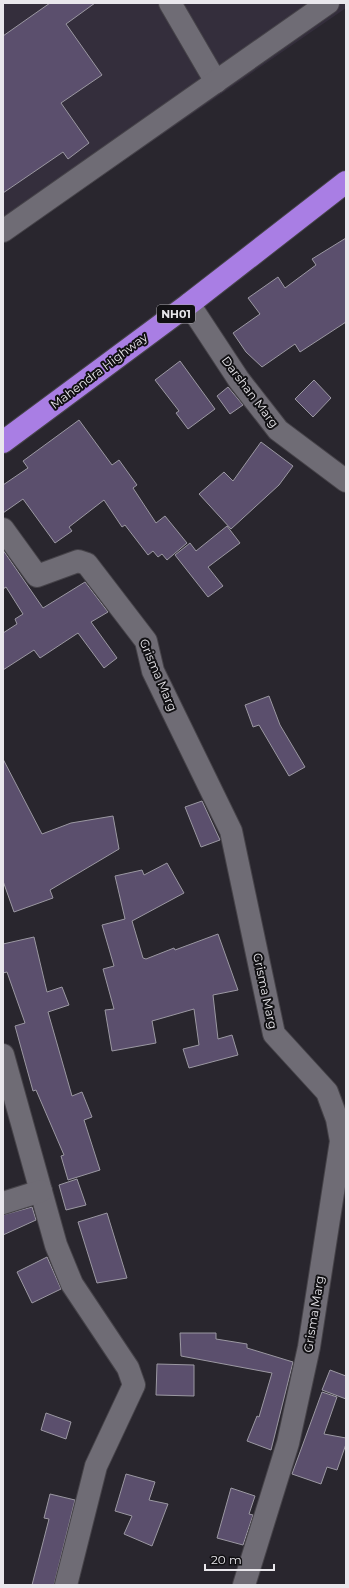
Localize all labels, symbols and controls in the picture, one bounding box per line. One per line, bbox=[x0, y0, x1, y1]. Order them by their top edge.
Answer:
road number: NH01 bbox=[157, 305, 195, 323]
street label: Mahendra Highway bbox=[47, 329, 151, 412]
street label: Darshan Marg bbox=[219, 353, 282, 430]
street label: Grisma Marg bbox=[136, 636, 180, 713]
street label: Grisma Marg bbox=[250, 951, 281, 1030]
street label: Grisma Marg bbox=[300, 1274, 327, 1353]
scale bar bbox=[205, 1546, 274, 1572]
text: 20 m bbox=[211, 1552, 242, 1567]

